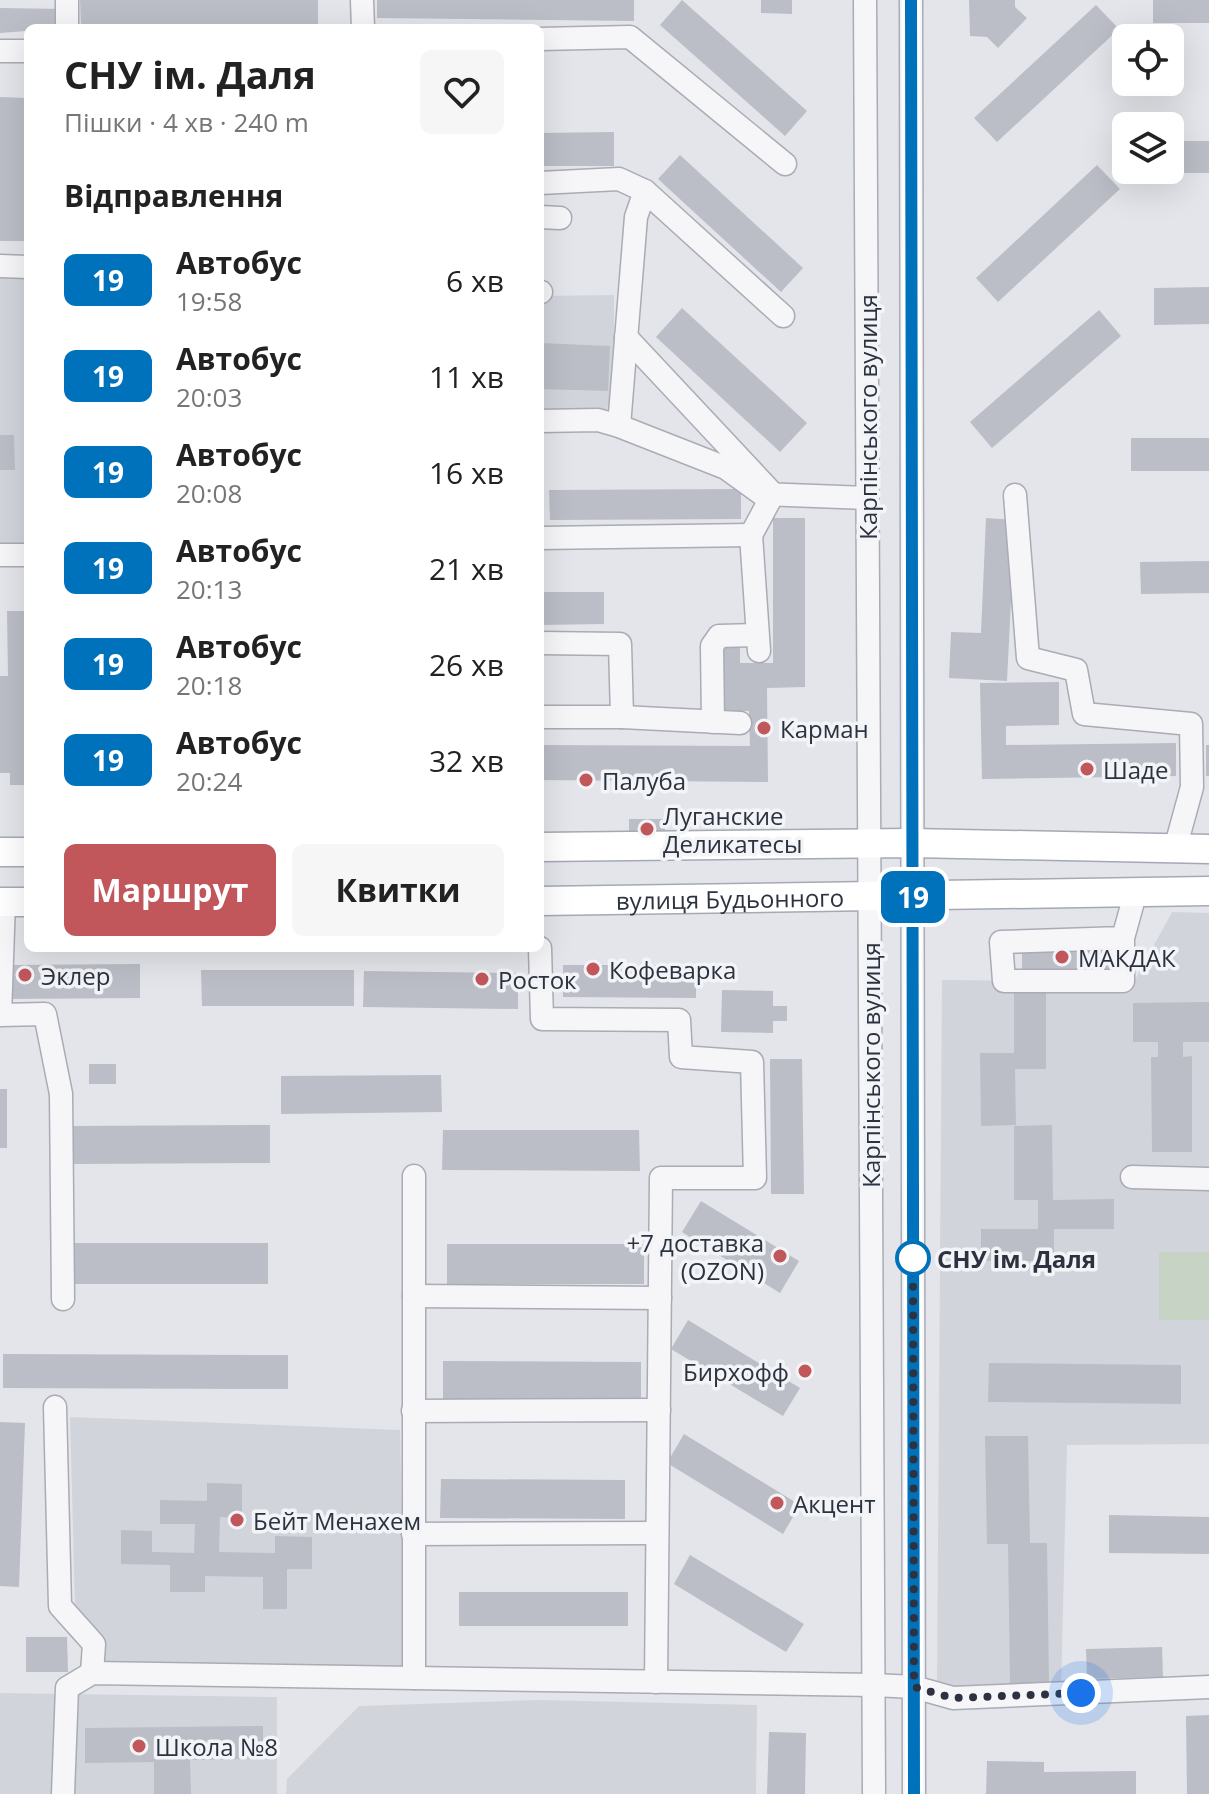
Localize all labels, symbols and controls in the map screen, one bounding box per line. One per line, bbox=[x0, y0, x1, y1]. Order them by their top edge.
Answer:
map controls bbox=[1112, 24, 1184, 184]
button: locate bbox=[1112, 24, 1184, 96]
text: СНУ ім. Даля bbox=[64, 48, 316, 100]
button: heart bbox=[420, 50, 504, 134]
text: Пішки · 4 хв · 240 m bbox=[64, 104, 309, 140]
button: layers bbox=[1112, 112, 1184, 184]
text: Відправлення bbox=[64, 175, 283, 216]
text: Автобус bbox=[176, 242, 302, 283]
text: 6 хв bbox=[446, 260, 504, 301]
text: 19 bbox=[92, 261, 124, 299]
text: 19:58 bbox=[176, 283, 242, 319]
street label: Карпінського вулиця bbox=[851, 294, 884, 540]
text: Автобус bbox=[176, 338, 302, 379]
text: 11 хв bbox=[429, 356, 504, 397]
text: 19 bbox=[92, 357, 124, 395]
text: 20:03 bbox=[176, 379, 242, 415]
text: Автобус bbox=[176, 434, 302, 475]
text: 16 хв bbox=[429, 452, 504, 493]
text: 19 bbox=[92, 453, 124, 491]
text: 20:08 bbox=[176, 475, 242, 511]
text: Автобус bbox=[176, 530, 302, 571]
text: 21 хв bbox=[429, 548, 504, 589]
text: 19 bbox=[92, 549, 124, 587]
text: 20:13 bbox=[176, 571, 242, 607]
text: Автобус bbox=[176, 626, 302, 667]
text: 26 хв bbox=[429, 644, 504, 685]
text: 19 bbox=[92, 645, 124, 683]
text: 20:18 bbox=[176, 667, 242, 703]
place label: Карман bbox=[780, 712, 869, 745]
marker: Карман bbox=[755, 719, 773, 737]
text: Автобус bbox=[176, 722, 302, 763]
text: 32 хв bbox=[429, 740, 504, 781]
text: 19 bbox=[92, 741, 124, 779]
place label: Шаде bbox=[1103, 753, 1168, 786]
marker: Шаде bbox=[1078, 760, 1096, 778]
text: 20:24 bbox=[176, 763, 242, 799]
place label: Палуба bbox=[602, 764, 686, 797]
marker: Палуба bbox=[577, 771, 595, 789]
place label: Луганские Деликатесы bbox=[663, 799, 802, 860]
marker: Луганские Деликатесы bbox=[638, 820, 656, 838]
button: Маршрут bbox=[64, 844, 276, 936]
button: Квитки bbox=[292, 844, 504, 936]
line badge: 19 bbox=[877, 871, 949, 923]
text: 19 bbox=[897, 878, 929, 916]
street label: вулиця Будьонного bbox=[616, 880, 844, 916]
place label: МАКДАК bbox=[1078, 941, 1176, 974]
street label: Карпінського вулиця bbox=[854, 942, 887, 1188]
marker: МАКДАК bbox=[1053, 948, 1071, 966]
place label: Кофеварка bbox=[609, 953, 736, 986]
place label: Эклер bbox=[41, 959, 110, 992]
marker: Кофеварка bbox=[584, 960, 602, 978]
place label: Росток bbox=[498, 963, 577, 996]
marker: Эклер bbox=[16, 966, 34, 984]
marker: Росток bbox=[473, 970, 491, 988]
place label: +7 доставка (OZON) bbox=[626, 1226, 764, 1287]
marker: СНУ ім. Даля bbox=[896, 1241, 930, 1275]
place label: СНУ ім. Даля bbox=[937, 1242, 1096, 1275]
marker: +7 доставка (OZON) bbox=[771, 1247, 789, 1265]
place label: Бирхофф bbox=[683, 1355, 789, 1388]
marker: Бирхофф bbox=[796, 1362, 814, 1380]
place label: Акцент bbox=[793, 1487, 876, 1520]
marker: Акцент bbox=[768, 1494, 786, 1512]
place label: Бейт Менахем bbox=[253, 1504, 421, 1537]
marker: Бейт Менахем bbox=[228, 1511, 246, 1529]
your location bbox=[1061, 1673, 1101, 1713]
place label: Школа №8 bbox=[155, 1730, 278, 1763]
marker: Школа №8 bbox=[130, 1737, 148, 1755]

